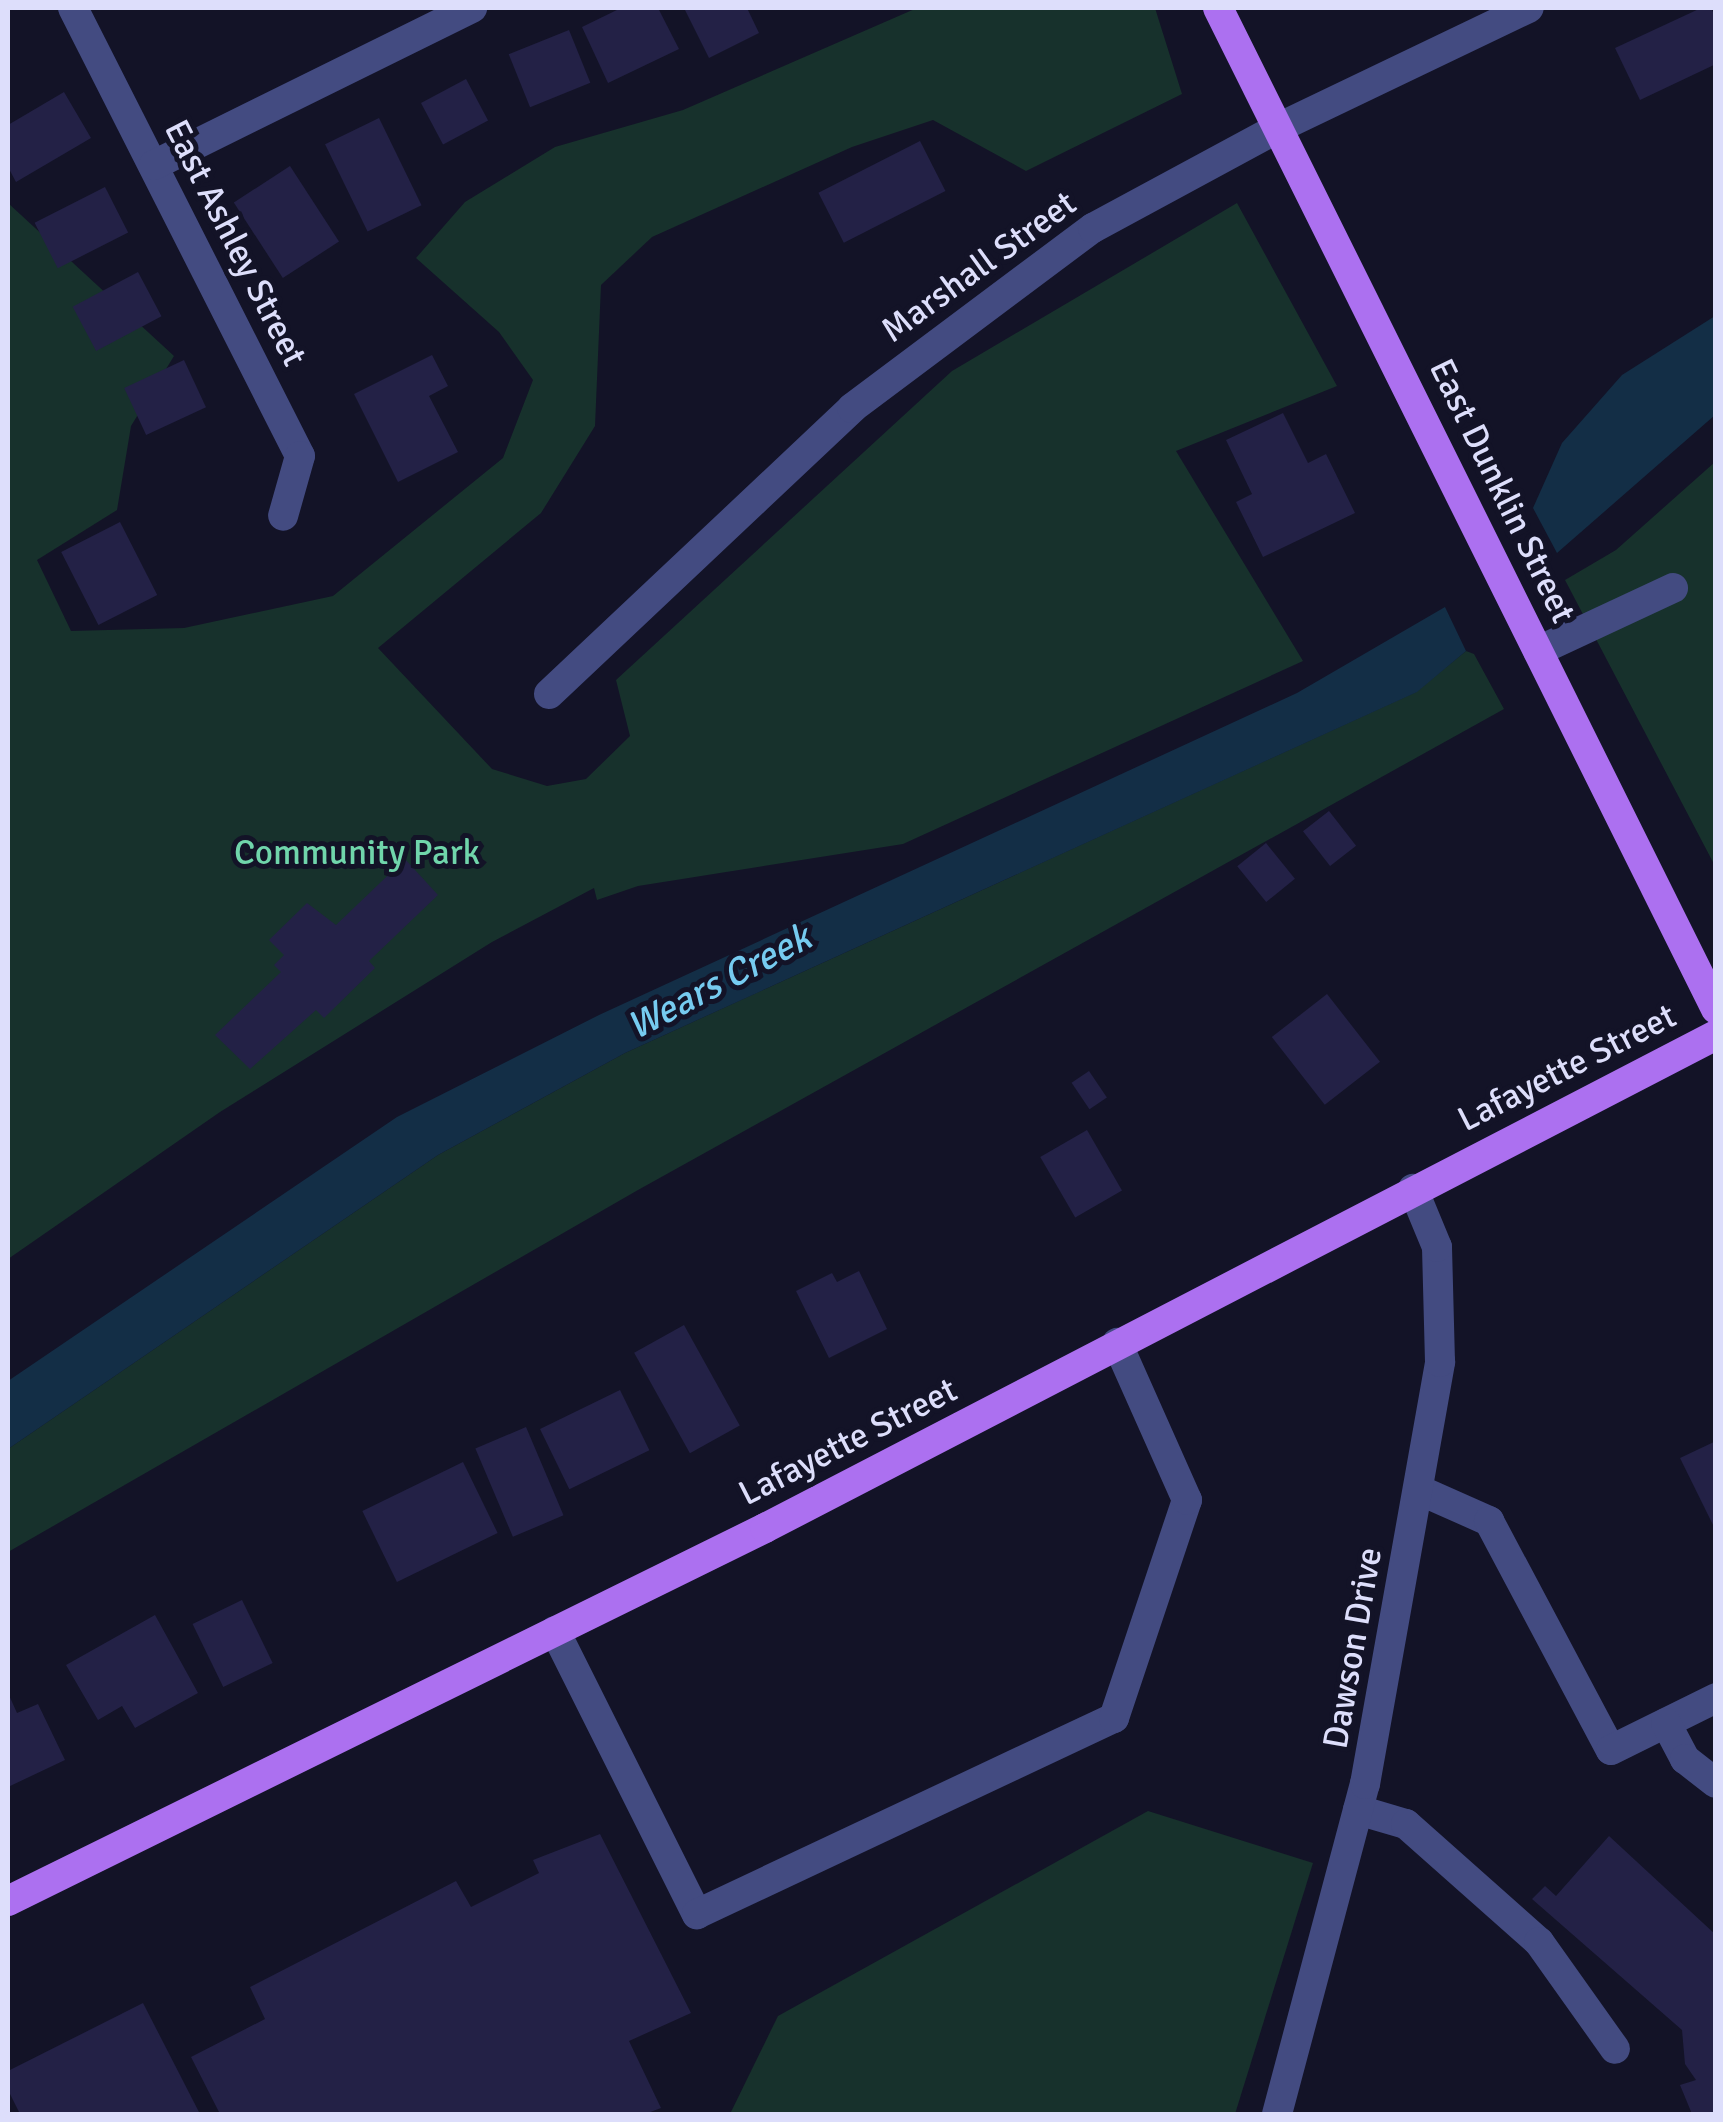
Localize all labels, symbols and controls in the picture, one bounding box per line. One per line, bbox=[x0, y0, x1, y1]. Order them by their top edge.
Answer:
street label: East Ashley Street bbox=[155, 113, 315, 373]
street label: Marshall Street bbox=[874, 182, 1084, 352]
street label: East Dunklin Street bbox=[1420, 352, 1584, 630]
park label: Community Park bbox=[234, 832, 480, 874]
water label: Wears Creek bbox=[619, 915, 819, 1049]
street label: Lafayette Street bbox=[1451, 995, 1683, 1141]
street label: Lafayette Street bbox=[732, 1369, 964, 1515]
street label: Dawson Drive bbox=[1315, 1544, 1391, 1752]

